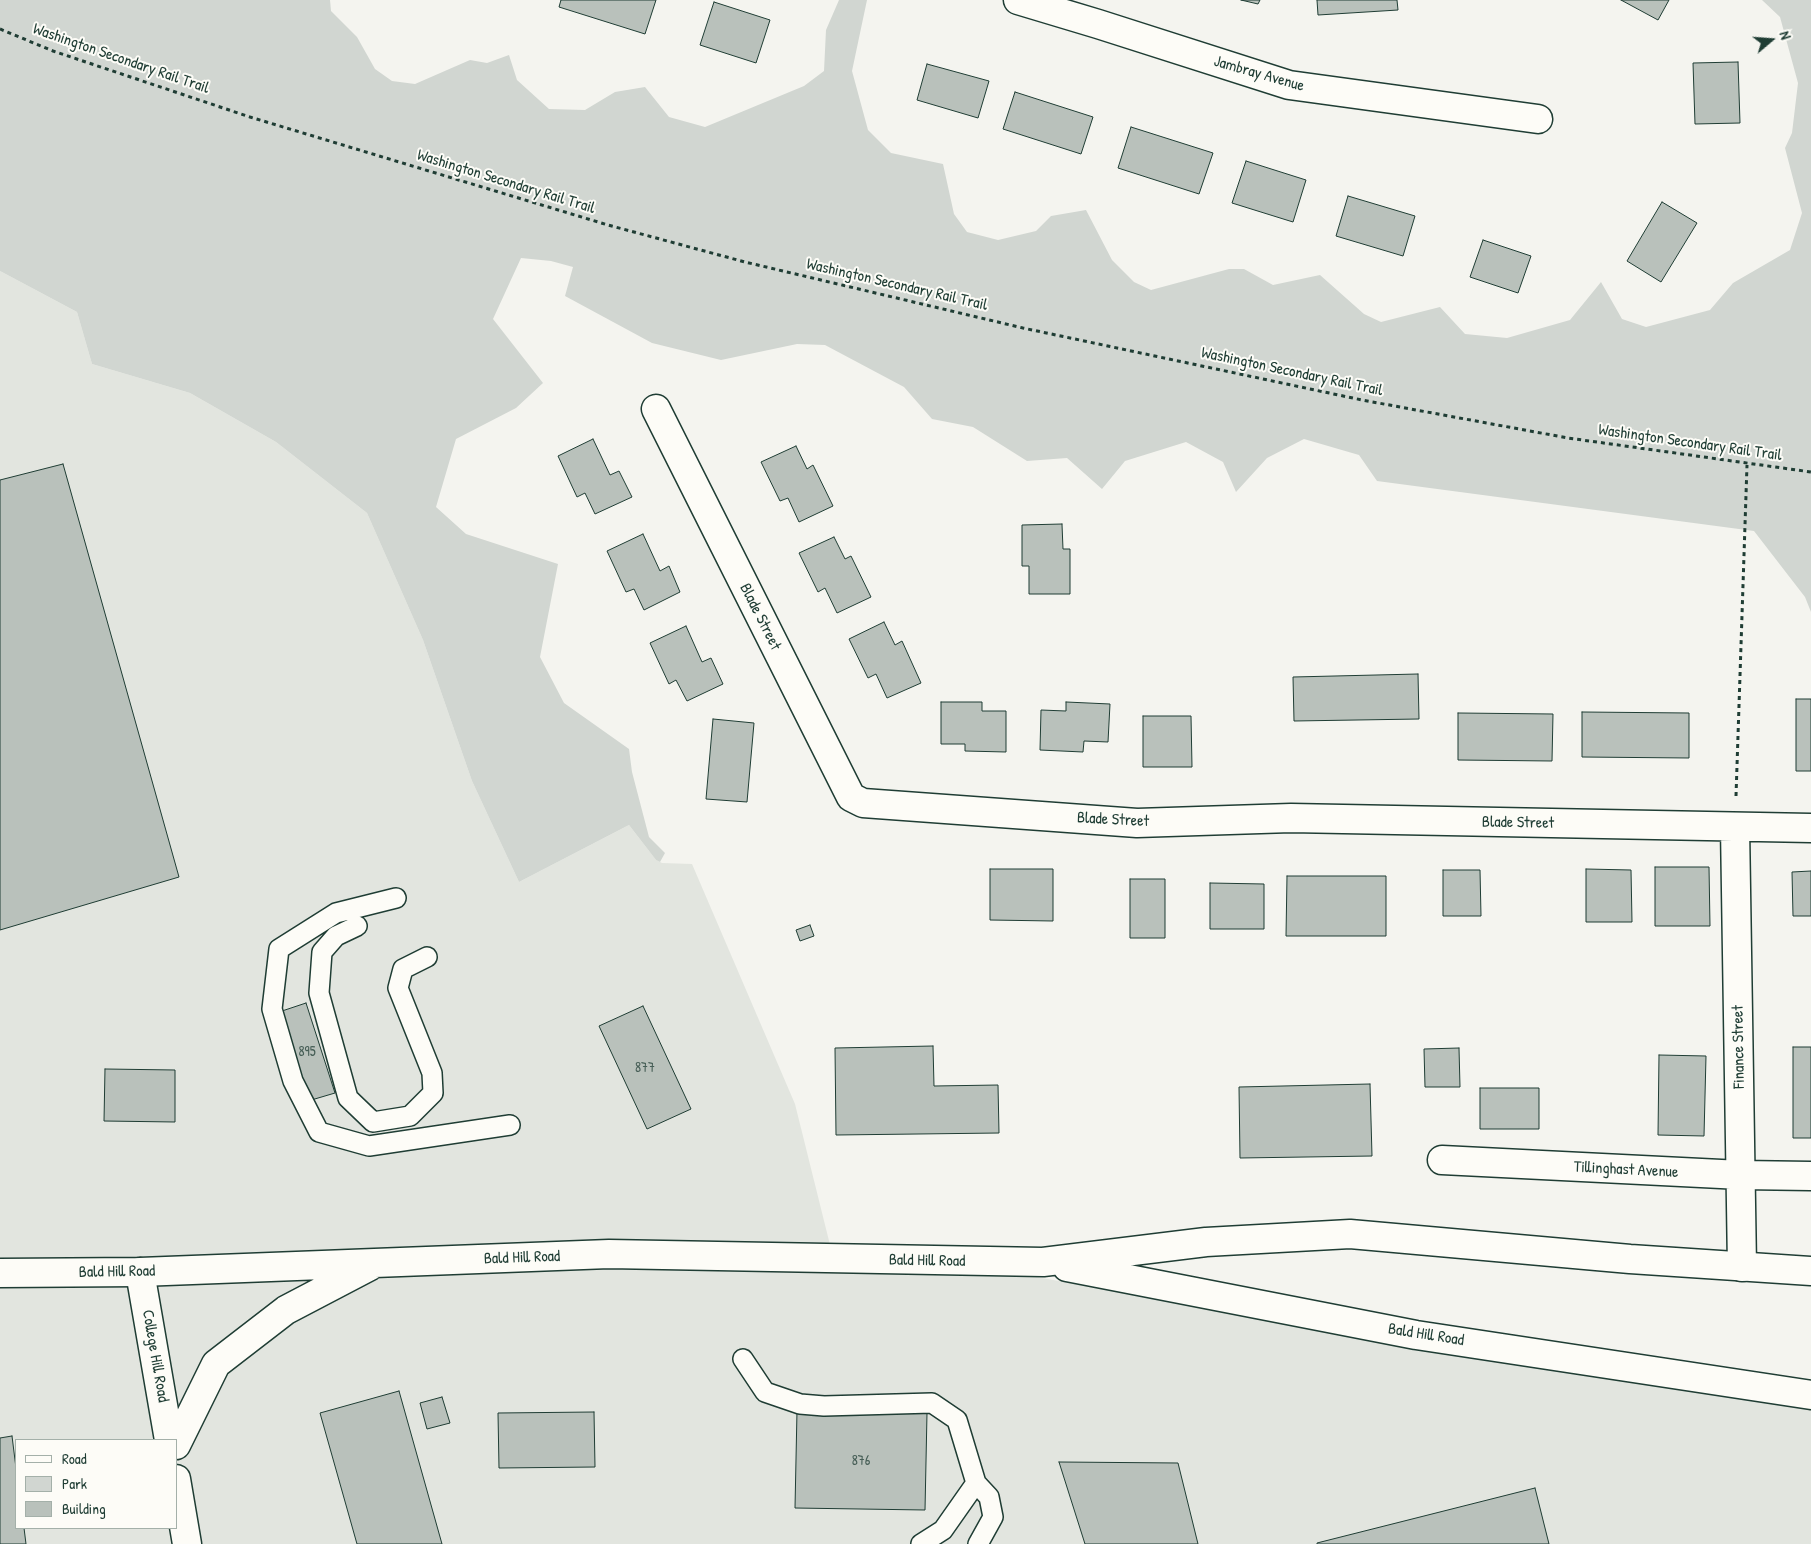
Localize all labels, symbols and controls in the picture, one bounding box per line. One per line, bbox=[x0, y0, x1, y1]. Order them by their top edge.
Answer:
north arrow bbox=[1746, 15, 1796, 65]
street label: Washington Secondary Rail Trail bbox=[30, 20, 212, 98]
text: N bbox=[1776, 29, 1796, 42]
street label: Jambray Avenue bbox=[1212, 52, 1306, 96]
street label: Washington Secondary Rail Trail bbox=[415, 146, 597, 218]
street label: Washington Secondary Rail Trail bbox=[805, 255, 989, 315]
street label: Washington Secondary Rail Trail bbox=[1199, 343, 1385, 401]
street label: Washington Secondary Rail Trail bbox=[1597, 421, 1783, 465]
street label: Blade Street bbox=[735, 580, 785, 654]
street label: Blade Street bbox=[1076, 809, 1150, 831]
street label: Blade Street bbox=[1482, 813, 1554, 833]
street label: Finance Street bbox=[1729, 1005, 1749, 1089]
house number: 895 bbox=[298, 1044, 316, 1060]
house number: 877 bbox=[635, 1060, 655, 1076]
street label: Tillinghast Avenue bbox=[1573, 1158, 1679, 1182]
street label: Bald Hill Road bbox=[483, 1247, 561, 1269]
street label: Bald Hill Road bbox=[889, 1251, 965, 1271]
street label: Bald Hill Road bbox=[79, 1262, 155, 1282]
street label: College Hill Road bbox=[137, 1308, 173, 1404]
street label: Bald Hill Road bbox=[1387, 1320, 1465, 1350]
legend bbox=[15, 1439, 178, 1529]
text: Road bbox=[62, 1448, 87, 1469]
house number: 876 bbox=[852, 1453, 870, 1469]
text: Park bbox=[62, 1473, 87, 1494]
text: Building bbox=[62, 1498, 106, 1519]

